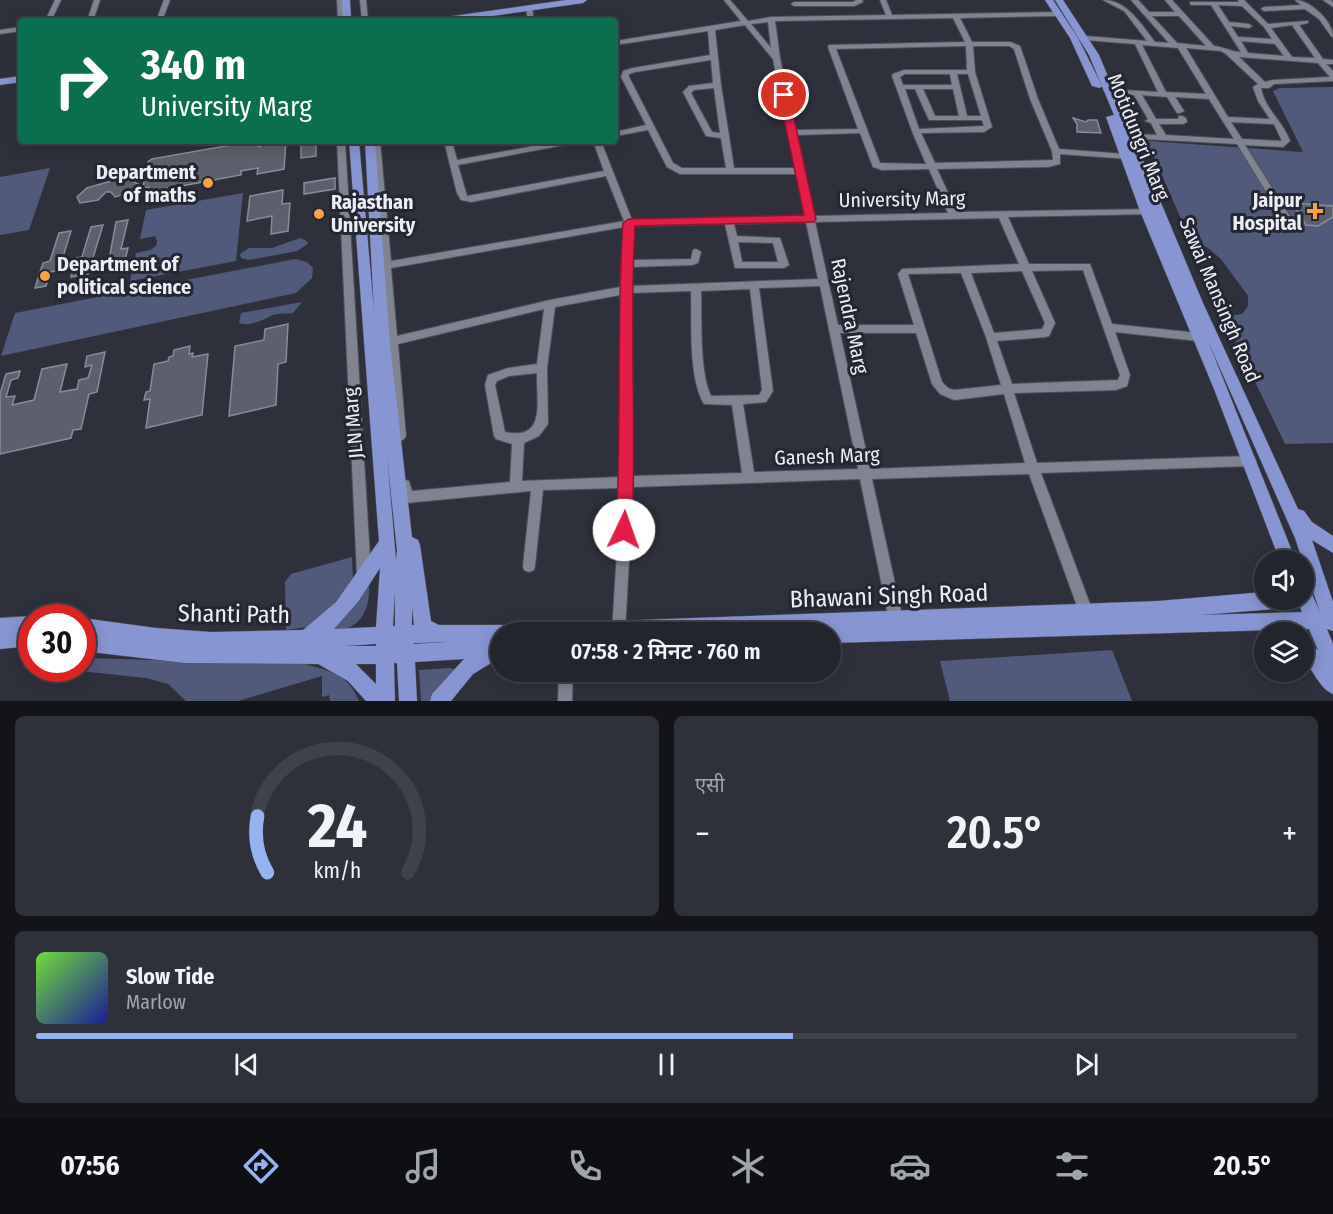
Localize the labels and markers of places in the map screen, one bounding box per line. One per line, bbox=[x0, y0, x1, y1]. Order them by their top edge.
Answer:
pin bbox=[758, 69, 809, 120]
place label: Department of maths bbox=[96, 160, 197, 207]
marker: Department of maths bbox=[201, 176, 215, 190]
place label: Jaipur Hospital bbox=[1232, 188, 1303, 235]
place label: Rajasthan University bbox=[331, 190, 416, 237]
marker: Jaipur Hospital bbox=[1306, 202, 1324, 220]
marker: Rajasthan University bbox=[312, 207, 326, 221]
place label: Department of political science bbox=[57, 252, 191, 299]
marker: Department of political science bbox=[38, 269, 52, 283]

